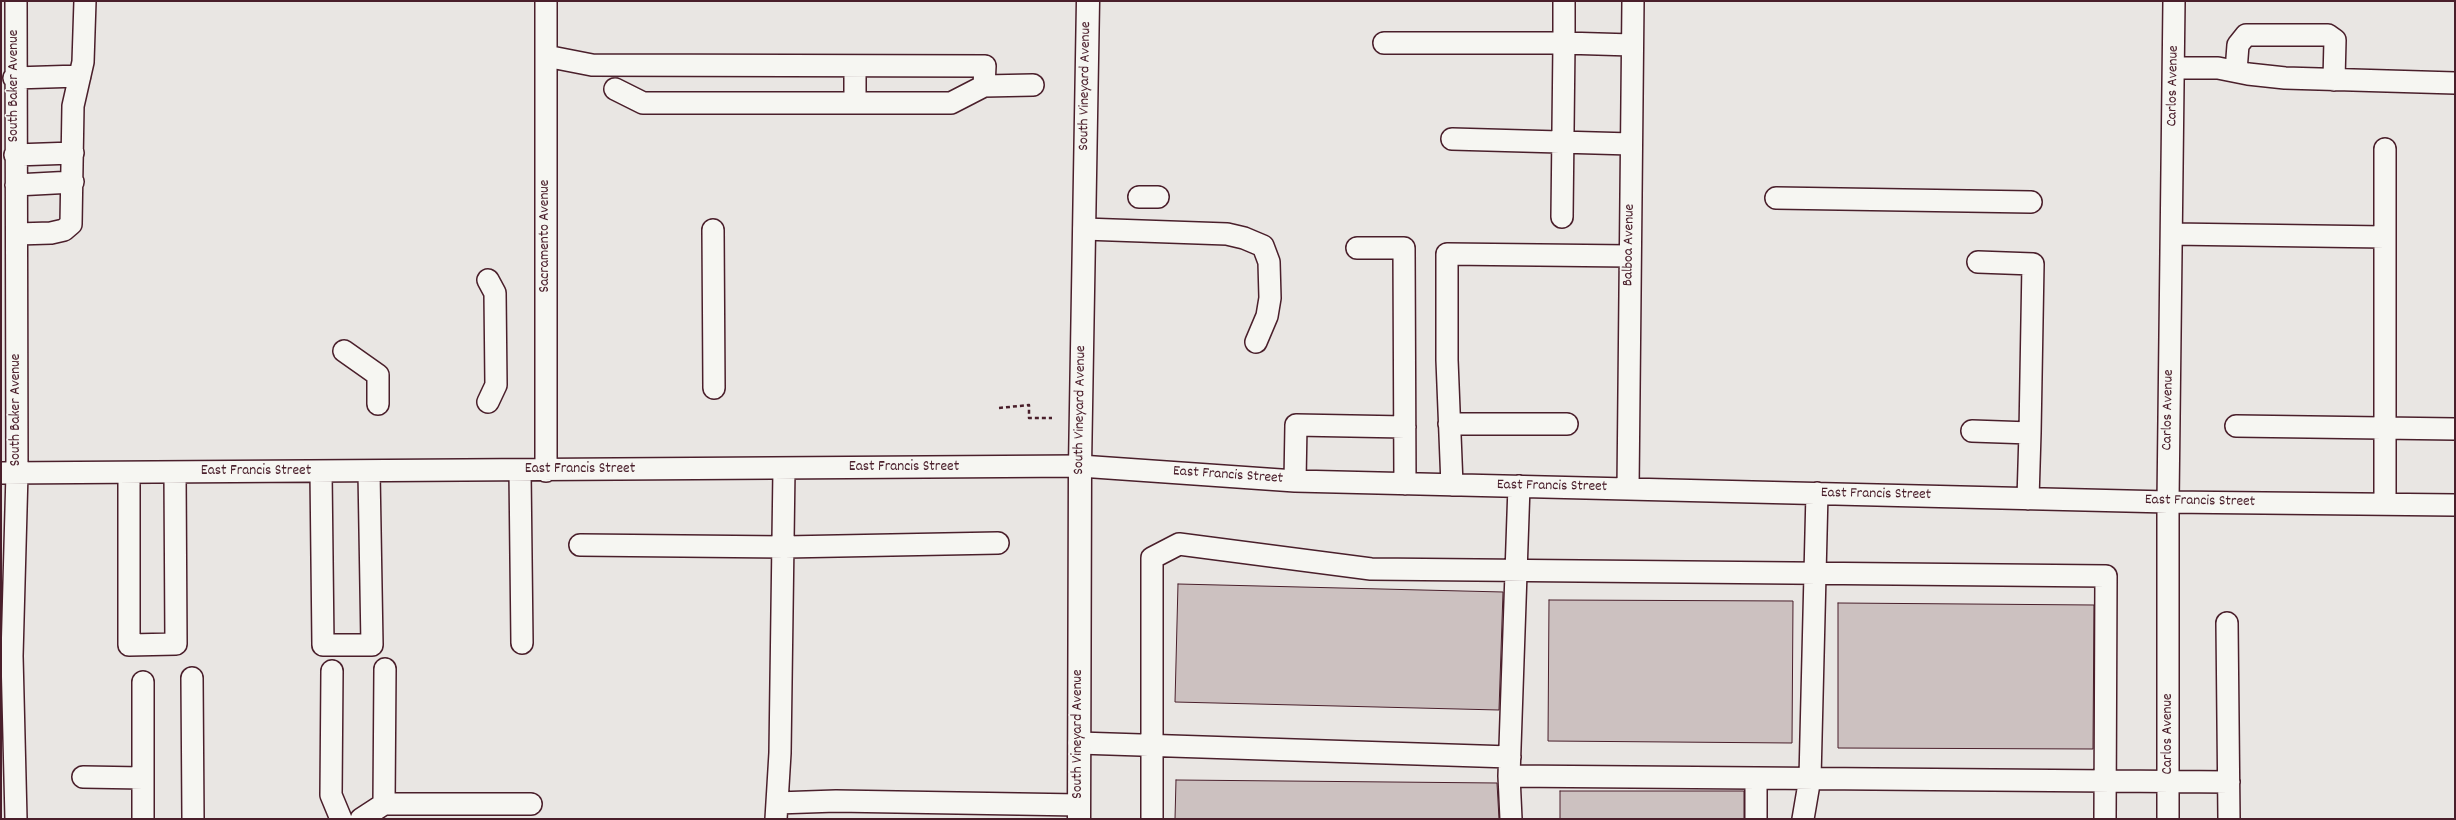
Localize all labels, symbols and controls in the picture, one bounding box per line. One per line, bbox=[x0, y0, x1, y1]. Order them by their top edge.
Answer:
street label: South Vineyard Avenue bbox=[1076, 21, 1096, 151]
street label: South Baker Avenue bbox=[6, 30, 24, 142]
street label: Carlos Avenue bbox=[2164, 45, 2184, 127]
street label: Sacramento Avenue bbox=[537, 180, 555, 292]
street label: Balboa Avenue bbox=[1620, 204, 1640, 286]
street label: South Vineyard Avenue bbox=[1071, 345, 1091, 475]
street label: South Baker Avenue bbox=[8, 354, 26, 466]
street label: Carlos Avenue bbox=[2159, 369, 2179, 451]
street label: East Francis Street bbox=[849, 459, 959, 477]
street label: East Francis Street bbox=[525, 461, 635, 479]
street label: East Francis Street bbox=[201, 463, 311, 481]
street label: East Francis Street bbox=[1172, 463, 1284, 489]
street label: East Francis Street bbox=[1497, 477, 1607, 497]
street label: East Francis Street bbox=[1821, 485, 1931, 505]
street label: East Francis Street bbox=[2145, 492, 2255, 512]
street label: South Vineyard Avenue bbox=[1070, 669, 1088, 799]
street label: Carlos Avenue bbox=[2160, 693, 2178, 775]

